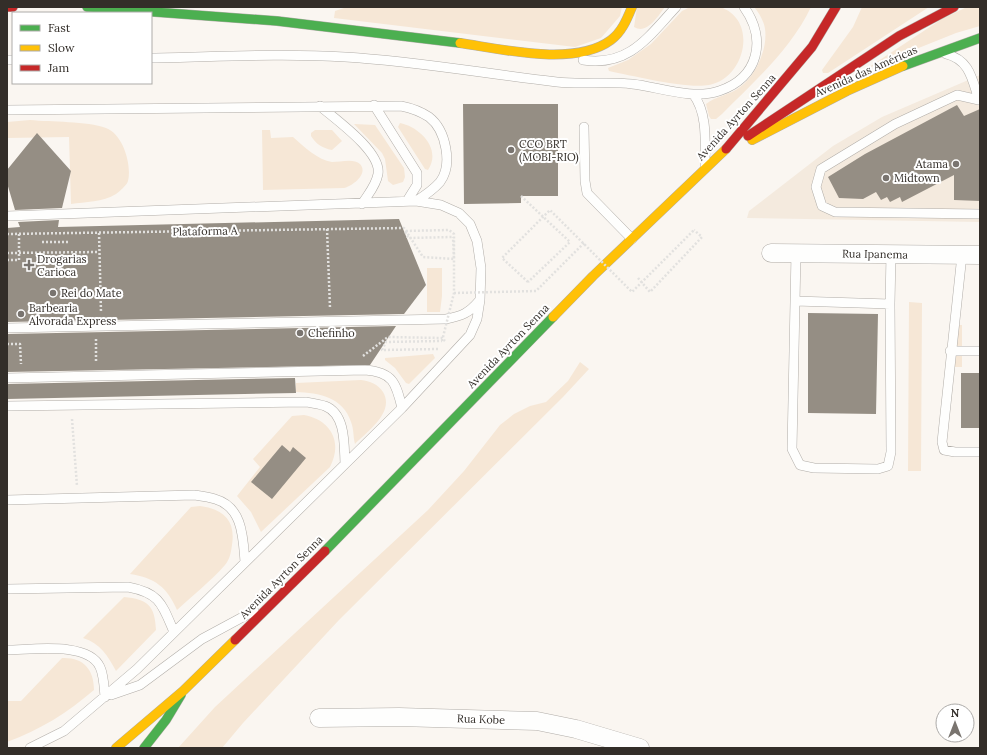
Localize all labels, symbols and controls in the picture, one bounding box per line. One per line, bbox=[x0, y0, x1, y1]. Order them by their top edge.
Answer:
legend bbox=[12, 12, 152, 84]
text: Fast bbox=[48, 20, 71, 35]
text: Slow bbox=[48, 40, 75, 55]
street label: Avenida das Américas bbox=[812, 42, 919, 100]
text: Jam bbox=[47, 60, 69, 75]
street label: Avenida Ayrton Senna bbox=[693, 70, 779, 164]
place label: CCO BRT (MOBI-RIO) bbox=[519, 137, 579, 165]
marker: CCO BRT (MOBI-RIO) bbox=[506, 145, 516, 155]
place label: Atama bbox=[915, 157, 948, 171]
marker: Atama bbox=[951, 159, 961, 169]
place label: Midtown bbox=[894, 171, 940, 185]
marker: Midtown bbox=[881, 173, 891, 183]
street label: Plataforma A bbox=[172, 223, 239, 239]
street label: Rua Ipanema bbox=[842, 246, 908, 262]
place label: Drogarias Carioca bbox=[37, 252, 87, 279]
marker: Drogarias Carioca bbox=[24, 260, 34, 270]
place label: Rei do Mate bbox=[61, 286, 122, 300]
marker: Rei do Mate bbox=[48, 288, 58, 298]
place label: Barbearia Alvorada Express bbox=[28, 301, 116, 328]
street label: Avenida Ayrton Senna bbox=[463, 301, 552, 392]
marker: Barbearia Alvorada Express bbox=[16, 309, 26, 319]
place label: Chefinho bbox=[308, 326, 355, 340]
marker: Chefinho bbox=[295, 328, 305, 338]
street label: Avenida Ayrton Senna bbox=[236, 532, 326, 622]
north arrow bbox=[935, 703, 975, 743]
text: N bbox=[951, 706, 960, 720]
street label: Rua Kobe bbox=[457, 711, 505, 727]

